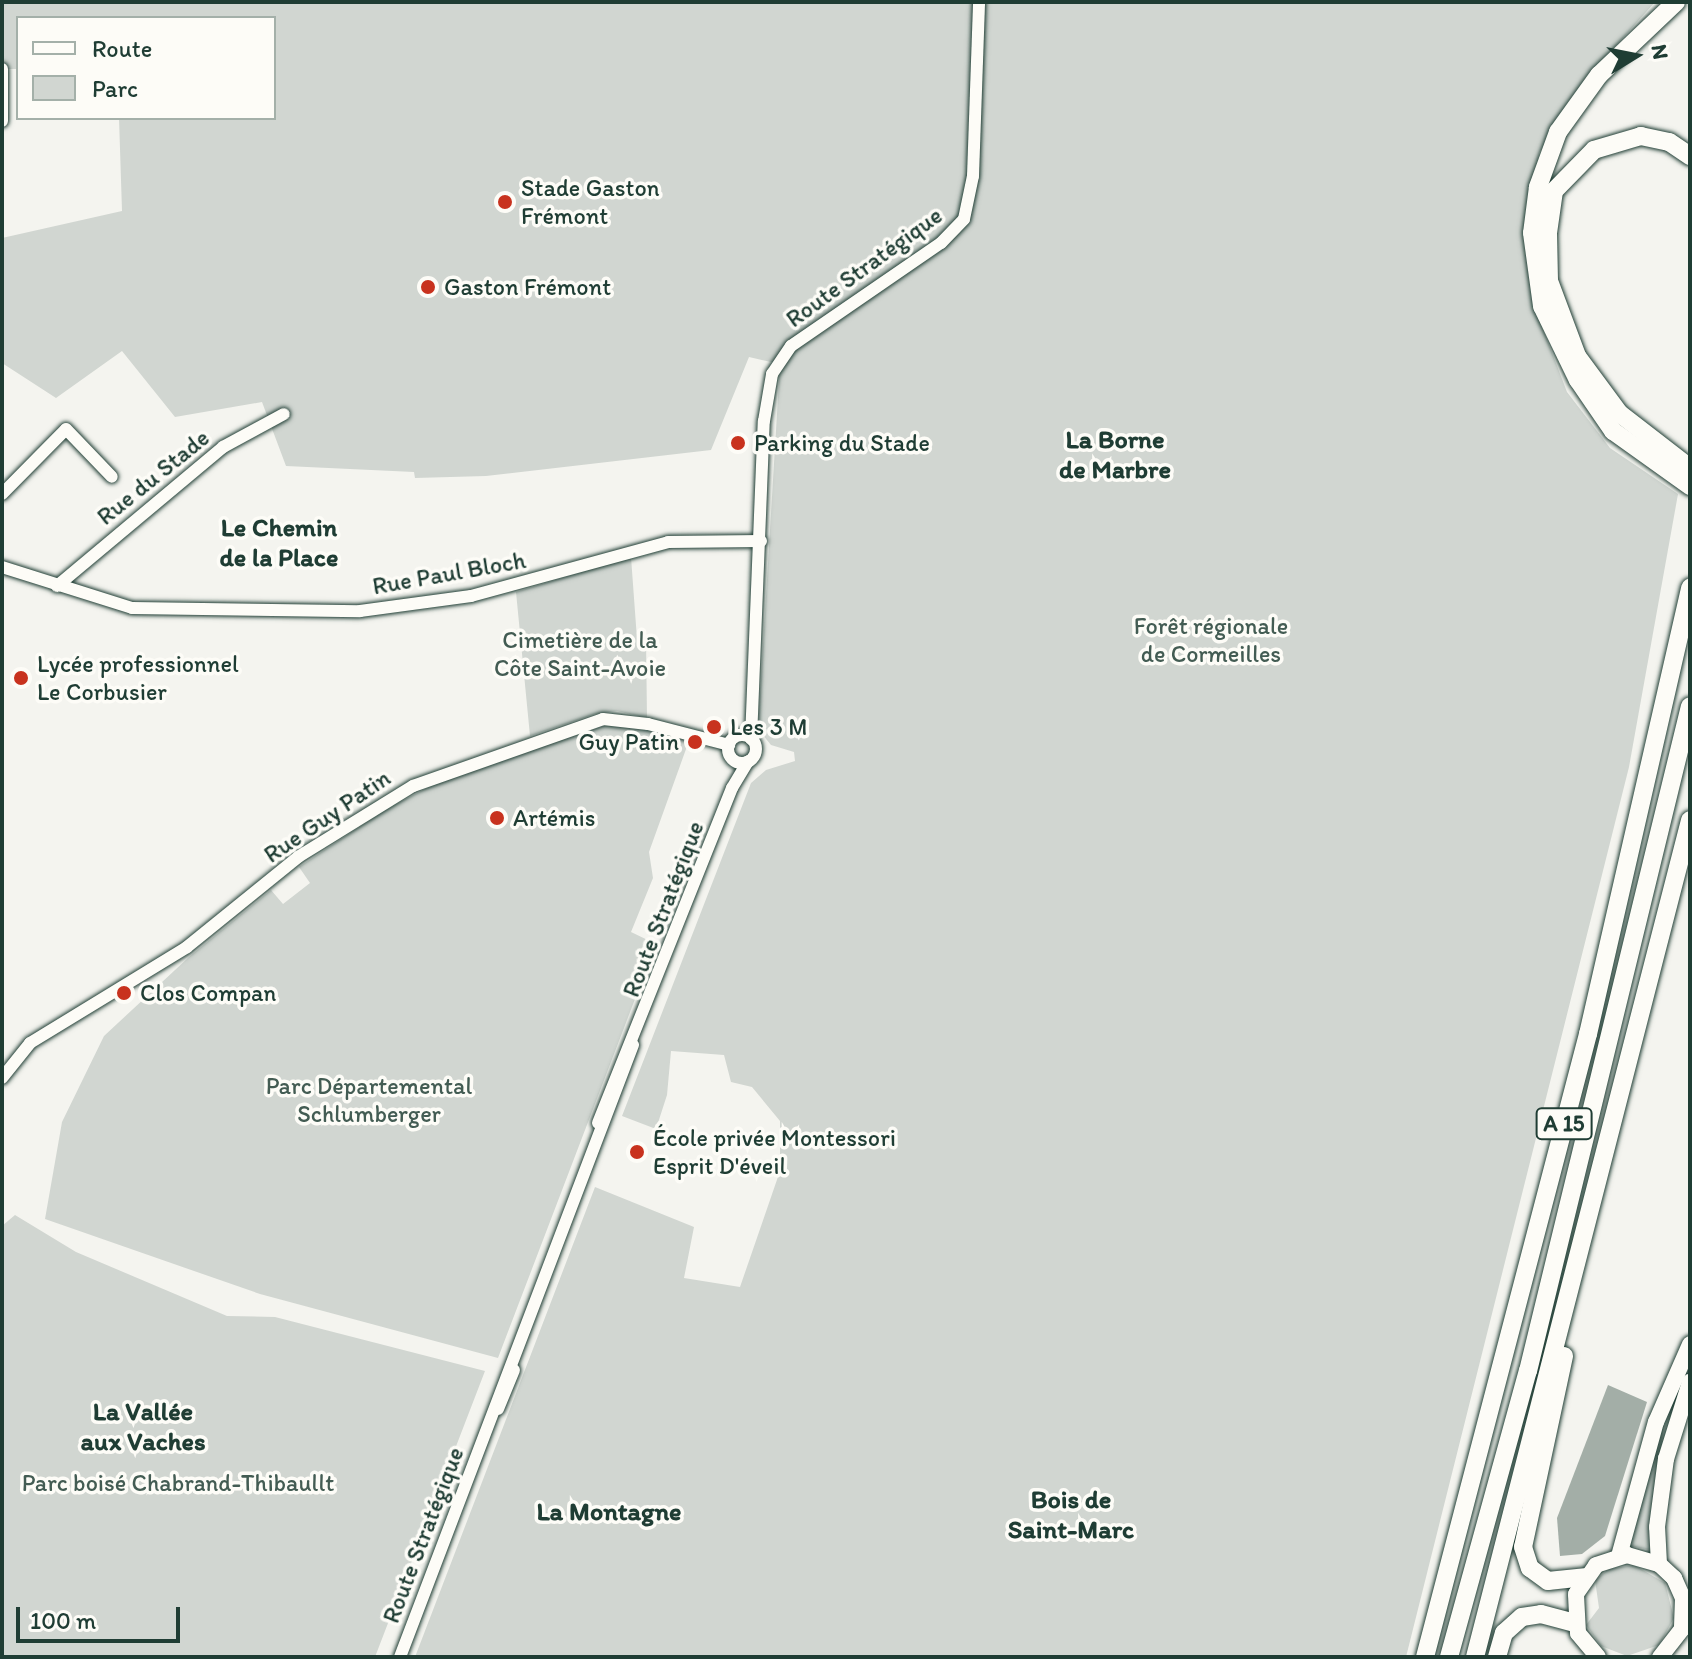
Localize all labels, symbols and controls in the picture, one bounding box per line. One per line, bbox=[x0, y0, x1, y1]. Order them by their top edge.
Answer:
legend bbox=[16, 16, 276, 120]
north arrow bbox=[1596, 16, 1676, 96]
text: Route bbox=[92, 34, 152, 63]
text: N bbox=[1646, 42, 1675, 61]
text: Parc bbox=[92, 74, 138, 103]
place label: Stade Gaston Frémont bbox=[521, 174, 660, 230]
marker: Stade Gaston Frémont bbox=[496, 193, 514, 211]
street label: Route Stratégique bbox=[780, 201, 948, 333]
place label: Gaston Frémont bbox=[444, 273, 611, 301]
marker: Gaston Frémont bbox=[419, 278, 437, 296]
street label: Rue du Stade bbox=[91, 423, 215, 531]
district label: La Borne de Marbre bbox=[1059, 424, 1171, 486]
place label: Parking du Stade bbox=[754, 429, 930, 457]
marker: Parking du Stade bbox=[729, 434, 747, 452]
district label: Le Chemin de la Place bbox=[219, 512, 339, 574]
street label: Rue Paul Bloch bbox=[371, 545, 527, 601]
park label: Forêt régionale de Cormeilles bbox=[1134, 612, 1288, 668]
park label: Cimetière de la Côte Saint-Avoie bbox=[493, 626, 667, 682]
place label: Lycée professionnel Le Corbusier bbox=[37, 650, 239, 706]
marker: Lycée professionnel Le Corbusier bbox=[12, 669, 30, 687]
place label: Les 3 M bbox=[730, 713, 807, 741]
marker: Les 3 M bbox=[705, 718, 723, 736]
place label: Guy Patin bbox=[579, 728, 679, 756]
marker: Guy Patin bbox=[686, 733, 704, 751]
street label: Rue Guy Patin bbox=[259, 764, 395, 868]
place label: Artémis bbox=[513, 804, 595, 832]
marker: Artémis bbox=[488, 809, 506, 827]
street label: Route Stratégique bbox=[616, 817, 710, 1001]
place label: Clos Compan bbox=[140, 979, 276, 1007]
marker: Clos Compan bbox=[115, 984, 133, 1002]
park label: Parc Départemental Schlumberger bbox=[266, 1072, 472, 1128]
road number: A 15 bbox=[1534, 1106, 1594, 1142]
place label: École privée Montessori Esprit D'éveil bbox=[653, 1124, 895, 1180]
marker: École privée Montessori Esprit D'éveil bbox=[628, 1143, 646, 1161]
district label: La Vallée aux Vaches bbox=[81, 1396, 205, 1458]
street label: Route Stratégique bbox=[376, 1443, 470, 1627]
park label: Parc boisé Chabrand-Thibaullt bbox=[21, 1469, 335, 1497]
district label: Bois de Saint-Marc bbox=[1008, 1484, 1134, 1546]
district label: La Montagne bbox=[537, 1496, 681, 1528]
scale bar bbox=[20, 1591, 184, 1641]
text: 100 m bbox=[30, 1606, 96, 1635]

